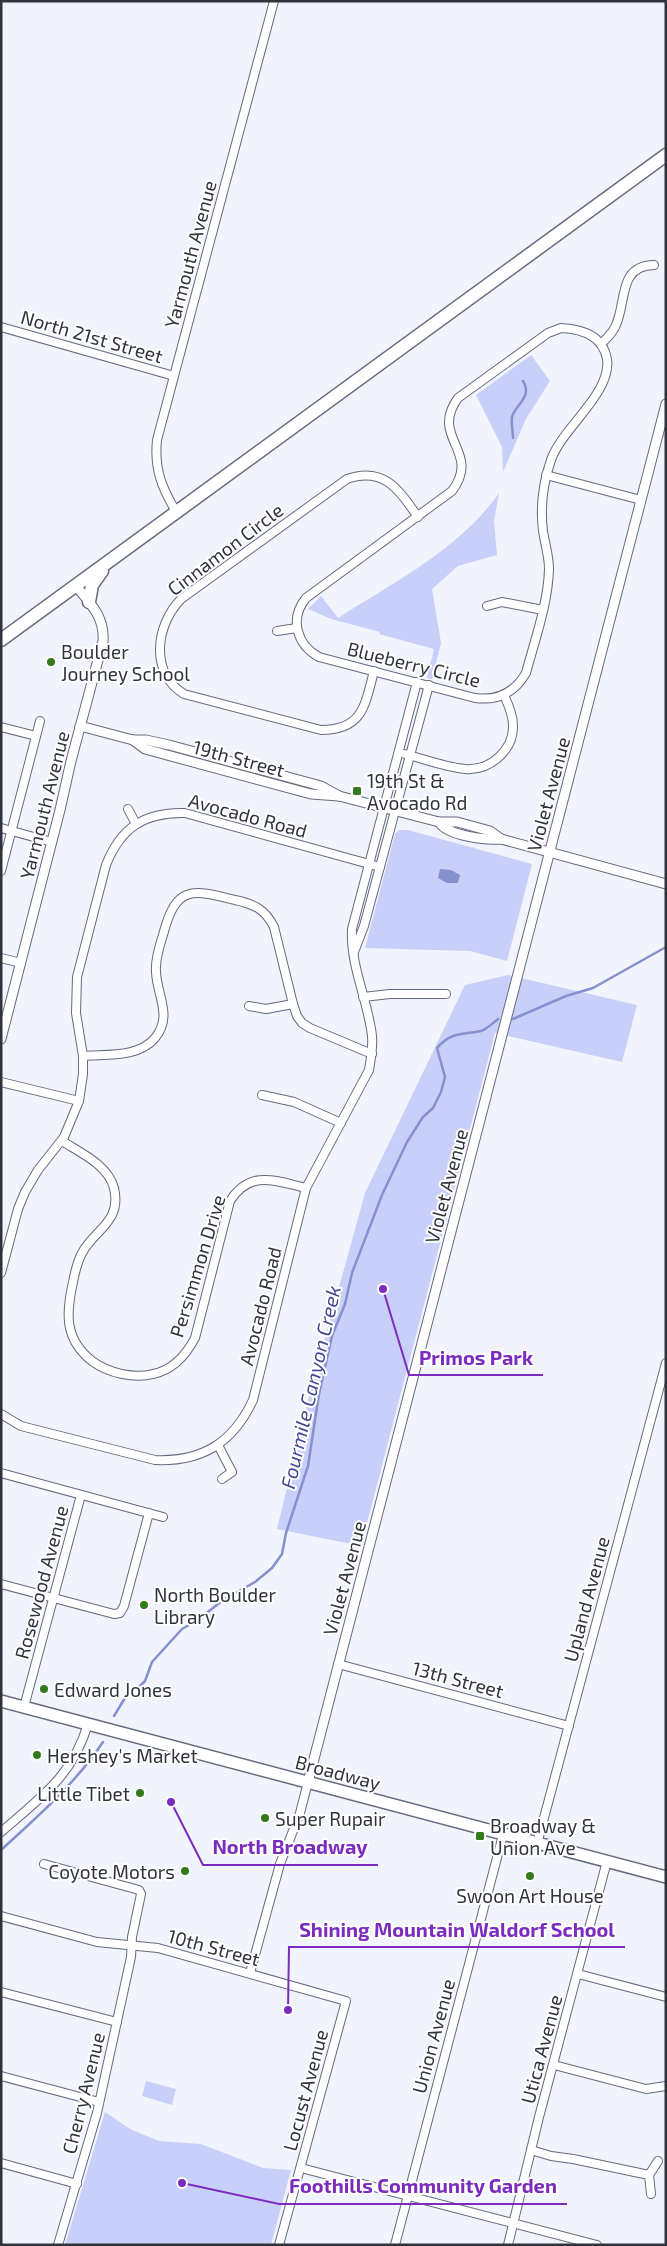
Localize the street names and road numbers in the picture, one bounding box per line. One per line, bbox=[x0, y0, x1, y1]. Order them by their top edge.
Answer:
street label: Yarmouth Avenue bbox=[159, 178, 221, 330]
street label: North 21st Street bbox=[18, 305, 166, 367]
street label: Cinnamon Circle bbox=[163, 498, 287, 600]
street label: Blueberry Circle bbox=[345, 636, 483, 692]
street label: Yarmouth Avenue bbox=[14, 729, 74, 881]
street label: Violet Avenue bbox=[522, 734, 574, 854]
street label: 19th Street bbox=[191, 735, 287, 781]
street label: Avocado Road bbox=[186, 788, 310, 842]
street label: Violet Avenue bbox=[420, 1126, 472, 1246]
street label: Persimmon Drive bbox=[164, 1192, 230, 1340]
street label: Avocado Road bbox=[234, 1244, 286, 1368]
street label: Rosewood Avenue bbox=[9, 1503, 73, 1661]
street label: Violet Avenue bbox=[318, 1518, 370, 1638]
street label: Upland Avenue bbox=[558, 1534, 614, 1664]
street label: 13th Street bbox=[410, 1656, 506, 1702]
street label: Broadway bbox=[293, 1750, 383, 1794]
street label: 10th Street bbox=[165, 1924, 263, 1970]
street label: Union Avenue bbox=[407, 1976, 459, 2096]
street label: Utica Avenue bbox=[515, 1992, 567, 2106]
street label: Locust Avenue bbox=[278, 2027, 332, 2153]
street label: Cherry Avenue bbox=[57, 2030, 109, 2156]

